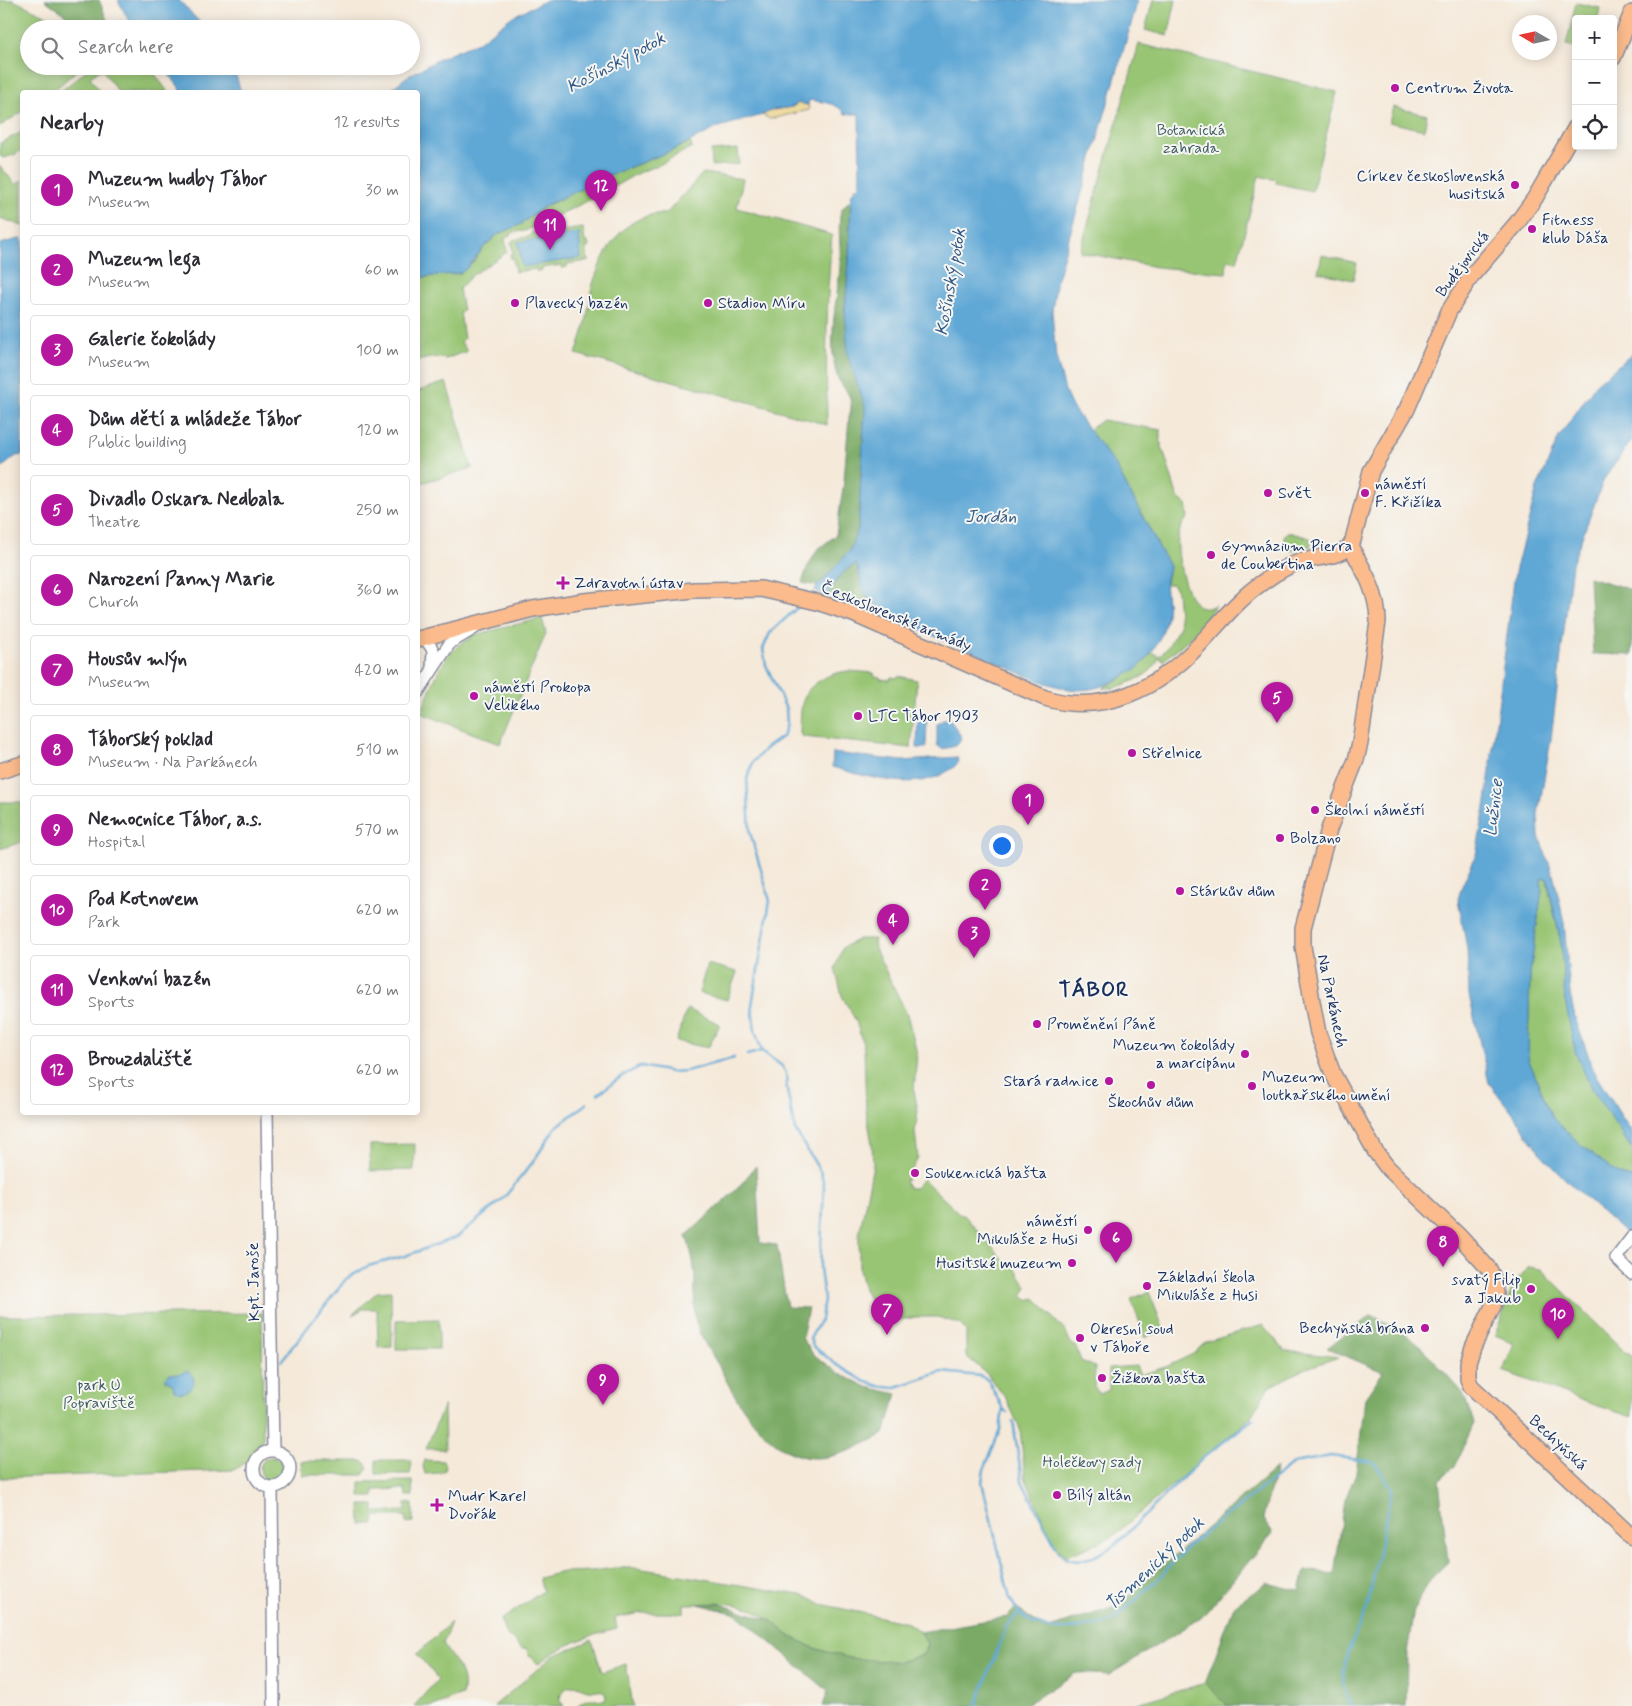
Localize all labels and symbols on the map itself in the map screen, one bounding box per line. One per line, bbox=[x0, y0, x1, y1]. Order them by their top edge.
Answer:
north arrow bbox=[1512, 15, 1557, 60]
water label: Košínský potok bbox=[562, 27, 670, 99]
place label: Centrum Života bbox=[1405, 78, 1514, 99]
marker: Centrum Života bbox=[1389, 82, 1401, 94]
park label: Botanická zahrada bbox=[1157, 120, 1225, 159]
place label: Církev československá husitská bbox=[1357, 166, 1505, 205]
pin: 12 bbox=[585, 170, 617, 211]
marker: Církev československá husitská bbox=[1509, 179, 1521, 191]
pin: 11 bbox=[534, 209, 566, 250]
place label: Fitness klub Dáša bbox=[1542, 210, 1609, 249]
marker: Fitness klub Dáša bbox=[1526, 223, 1538, 235]
water label: Košínský potok bbox=[930, 226, 972, 338]
street label: Budějovická bbox=[1431, 227, 1495, 301]
place label: Plavecký bazén bbox=[525, 293, 628, 314]
place label: Stadion Míru bbox=[718, 293, 805, 314]
marker: Plavecký bazén bbox=[509, 297, 521, 309]
marker: Stadion Míru bbox=[702, 297, 714, 309]
place label: náměstí F. Křižíka bbox=[1375, 474, 1442, 513]
place label: Svět bbox=[1278, 483, 1313, 504]
marker: Svět bbox=[1262, 487, 1274, 499]
marker: náměstí F. Křižíka bbox=[1359, 487, 1371, 499]
water label: Jordán bbox=[965, 505, 1017, 529]
place label: Gymnázium Pierra de Coubertina bbox=[1221, 536, 1352, 575]
marker: Gymnázium Pierra de Coubertina bbox=[1205, 549, 1217, 561]
place label: Zdravotní ústav bbox=[574, 573, 684, 594]
marker: Zdravotní ústav bbox=[556, 576, 570, 590]
street label: Československé armády bbox=[818, 577, 974, 657]
place label: náměstí Prokopa Velikého bbox=[484, 677, 591, 716]
pin: 5 bbox=[1261, 682, 1293, 723]
marker: náměstí Prokopa Velikého bbox=[468, 690, 480, 702]
place label: LTC Tábor 1903 bbox=[868, 706, 978, 727]
marker: LTC Tábor 1903 bbox=[852, 710, 864, 722]
place label: Střelnice bbox=[1142, 743, 1203, 764]
marker: Střelnice bbox=[1126, 747, 1138, 759]
water label: Lužnice bbox=[1479, 777, 1509, 838]
pin: 1 bbox=[1012, 784, 1044, 825]
place label: Školní náměstí bbox=[1325, 800, 1425, 821]
marker: Školní náměstí bbox=[1309, 804, 1321, 816]
place label: Bolzano bbox=[1290, 828, 1341, 849]
marker: Bolzano bbox=[1274, 832, 1286, 844]
your location bbox=[989, 833, 1015, 859]
pin: 2 bbox=[969, 869, 1001, 910]
place label: Stárkův dům bbox=[1190, 881, 1275, 902]
marker: Stárkův dům bbox=[1174, 885, 1186, 897]
pin: 4 bbox=[877, 904, 909, 945]
pin: 3 bbox=[958, 917, 990, 958]
street label: Na Parkánech bbox=[1312, 952, 1352, 1050]
district label: TÁBOR bbox=[1059, 976, 1129, 1004]
place label: Proměnění Páně bbox=[1047, 1014, 1156, 1035]
marker: Proměnění Páně bbox=[1031, 1018, 1043, 1030]
place label: Muzeum čokolády a marcipánu bbox=[1113, 1035, 1235, 1074]
marker: Muzeum čokolády a marcipánu bbox=[1239, 1048, 1251, 1060]
place label: Muzeum loutkařského umění bbox=[1262, 1067, 1391, 1106]
place label: Stará radnice bbox=[1004, 1071, 1099, 1092]
marker: Stará radnice bbox=[1103, 1075, 1115, 1087]
marker: Škochův dům bbox=[1145, 1079, 1157, 1091]
marker: Muzeum loutkařského umění bbox=[1246, 1080, 1258, 1092]
place label: Škochův dům bbox=[1108, 1092, 1194, 1113]
place label: Soukenická bašta bbox=[925, 1163, 1047, 1184]
marker: Soukenická bašta bbox=[909, 1167, 921, 1179]
place label: náměstí Mikuláše z Husi bbox=[977, 1211, 1078, 1250]
pin: 6 bbox=[1100, 1222, 1132, 1263]
marker: náměstí Mikuláše z Husi bbox=[1082, 1224, 1094, 1236]
pin: 8 bbox=[1427, 1226, 1459, 1267]
street label: Kpt. Jaroše bbox=[243, 1242, 265, 1322]
place label: Husitské muzeum bbox=[936, 1253, 1062, 1274]
marker: Husitské muzeum bbox=[1066, 1257, 1078, 1269]
place label: Základní škola Mikuláše z Husi bbox=[1157, 1267, 1258, 1306]
place label: svatý Filip a Jakub bbox=[1451, 1270, 1521, 1309]
marker: Základní škola Mikuláše z Husi bbox=[1141, 1280, 1153, 1292]
marker: svatý Filip a Jakub bbox=[1525, 1283, 1537, 1295]
pin: 7 bbox=[871, 1294, 903, 1335]
pin: 10 bbox=[1542, 1298, 1574, 1339]
place label: Bechyňská brána bbox=[1299, 1318, 1415, 1339]
place label: Okresní soud v Táboře bbox=[1090, 1319, 1174, 1358]
marker: Bechyňská brána bbox=[1419, 1322, 1431, 1334]
marker: Okresní soud v Táboře bbox=[1074, 1332, 1086, 1344]
pin: 9 bbox=[587, 1364, 619, 1405]
place label: Žižkova bašta bbox=[1112, 1368, 1206, 1389]
marker: Žižkova bašta bbox=[1096, 1372, 1108, 1384]
park label: park U Popraviště bbox=[63, 1375, 135, 1414]
street label: Bechyňská bbox=[1524, 1410, 1592, 1476]
park label: Holečkovy sady bbox=[1042, 1452, 1142, 1473]
place label: Bílý altán bbox=[1067, 1485, 1131, 1506]
place label: Mudr Karel Dvořák bbox=[448, 1486, 526, 1525]
marker: Bílý altán bbox=[1051, 1489, 1063, 1501]
marker: Mudr Karel Dvořák bbox=[430, 1498, 444, 1512]
water label: Tismenický potok bbox=[1100, 1512, 1210, 1616]

